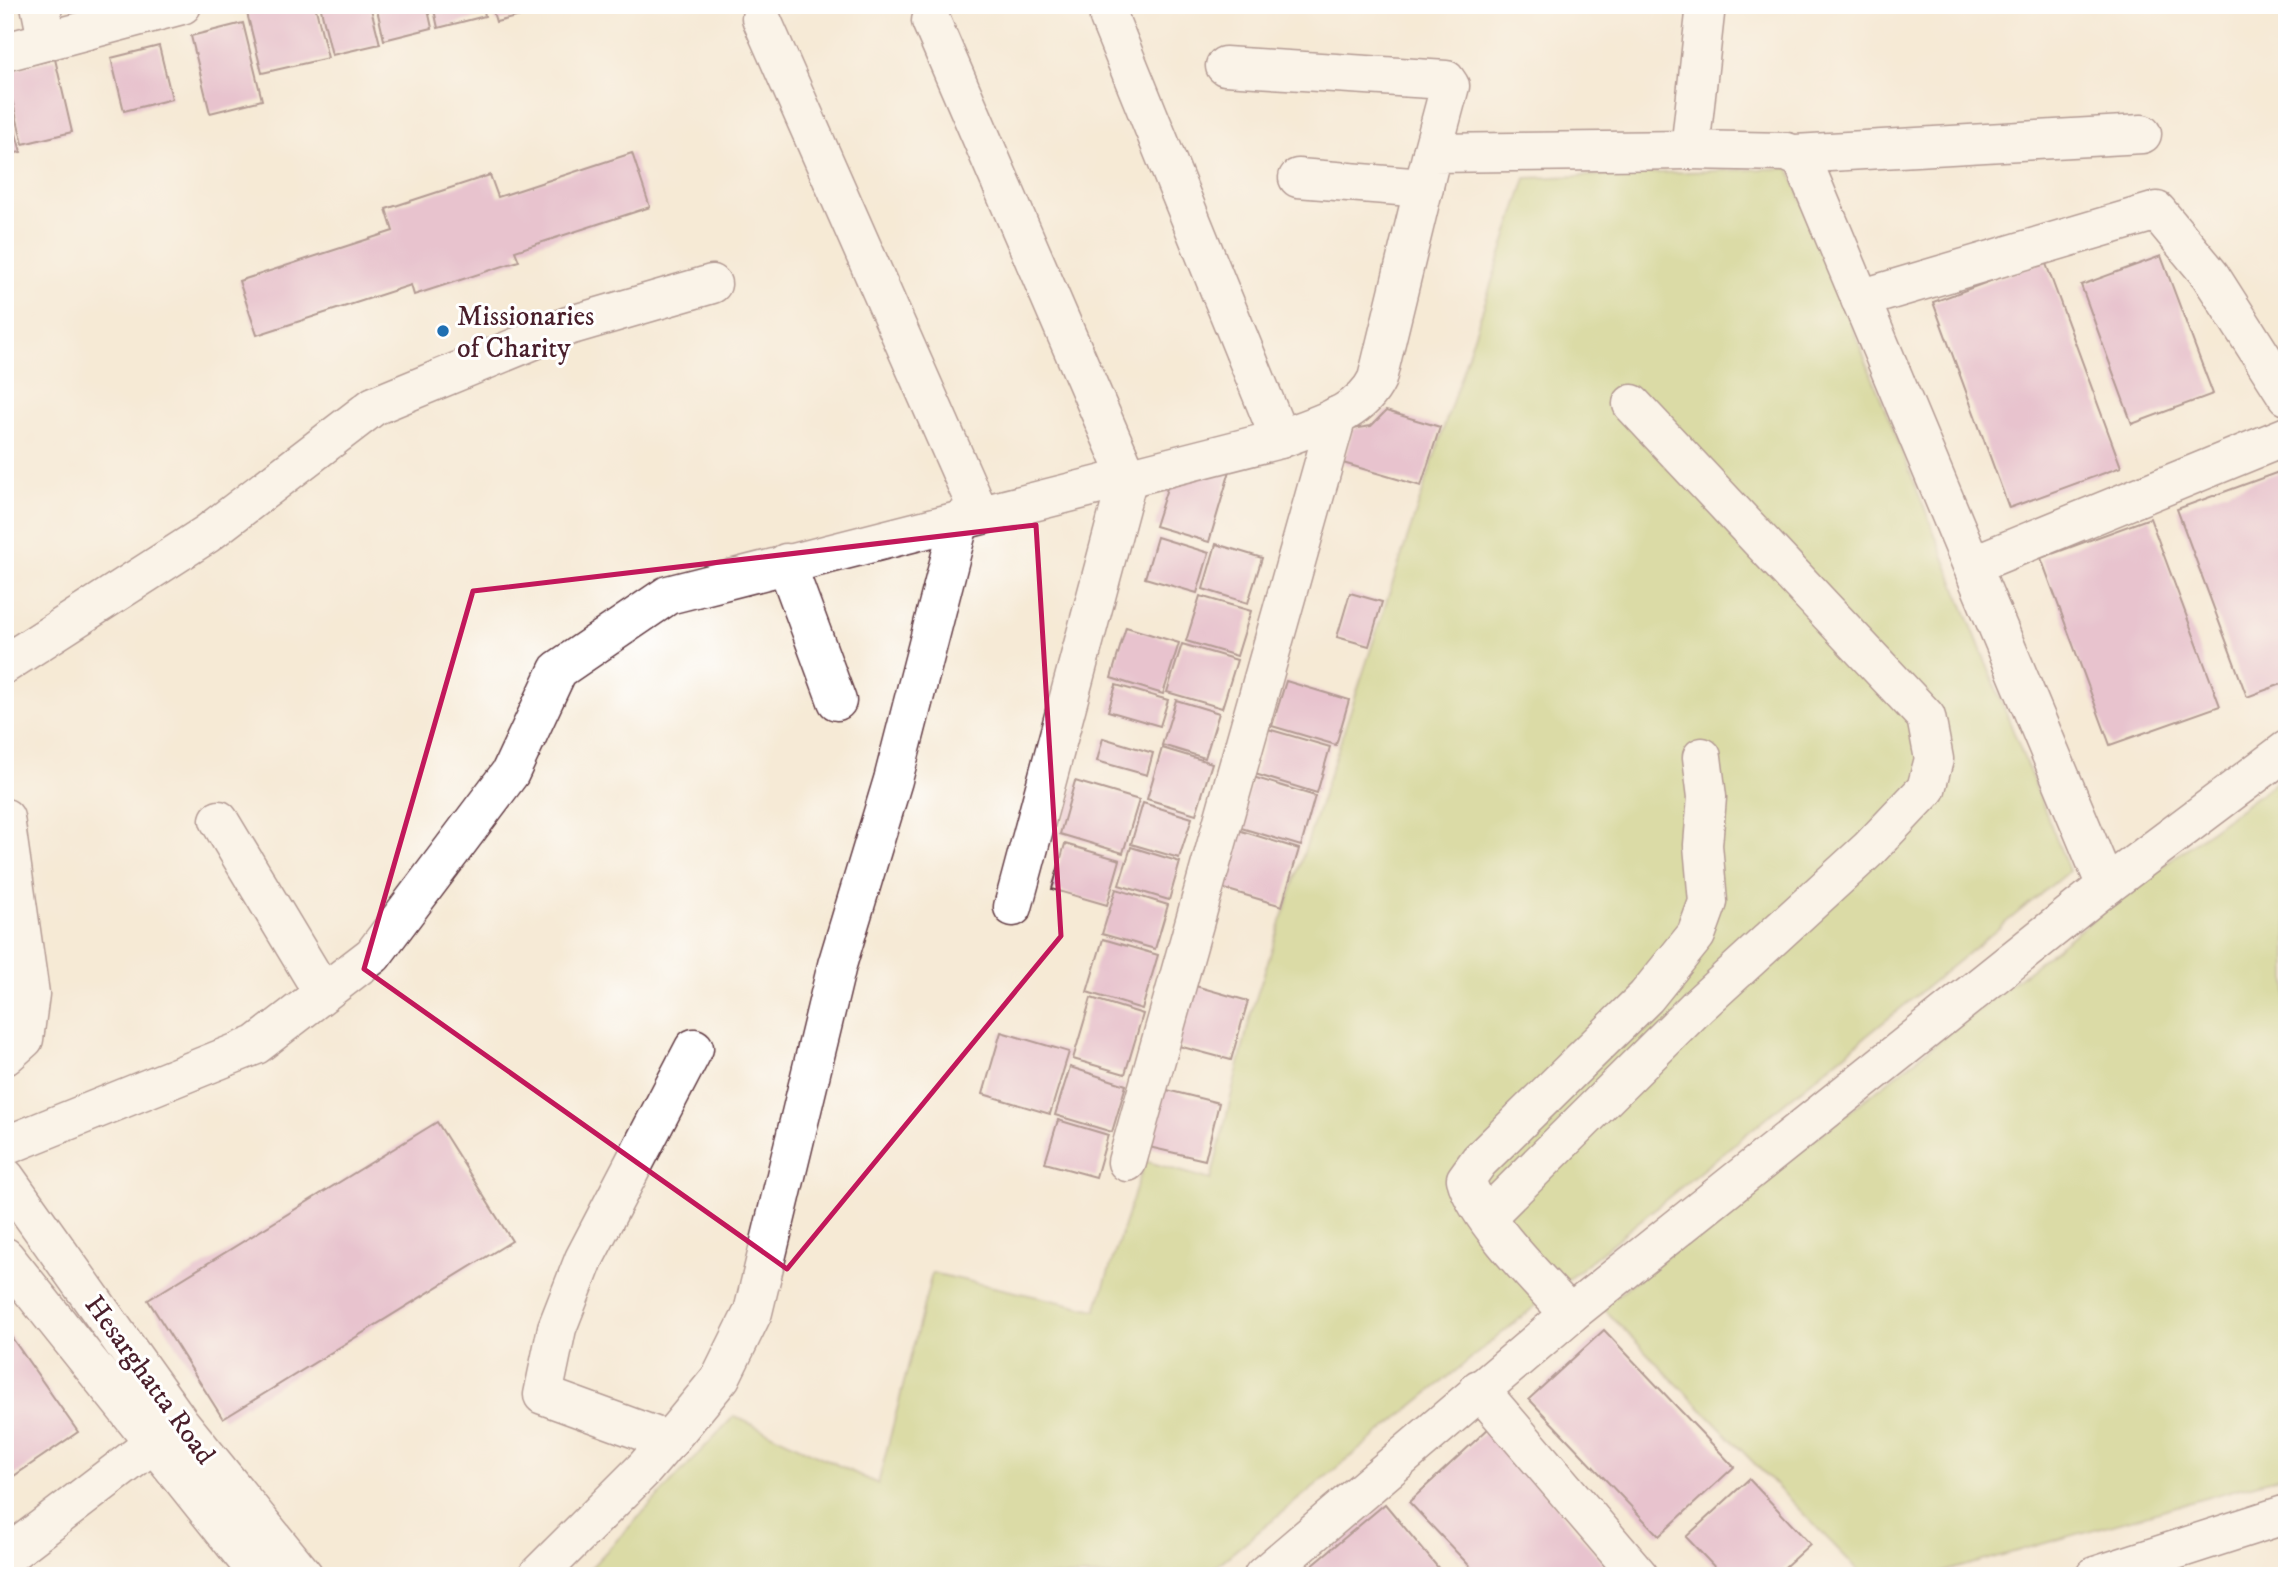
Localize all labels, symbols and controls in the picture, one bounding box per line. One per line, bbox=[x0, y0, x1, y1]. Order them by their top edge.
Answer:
place label: Missionaries of Charity bbox=[457, 299, 594, 366]
marker: Missionaries of Charity bbox=[435, 323, 451, 339]
street label: Hesarghatta Road bbox=[77, 1289, 223, 1471]

